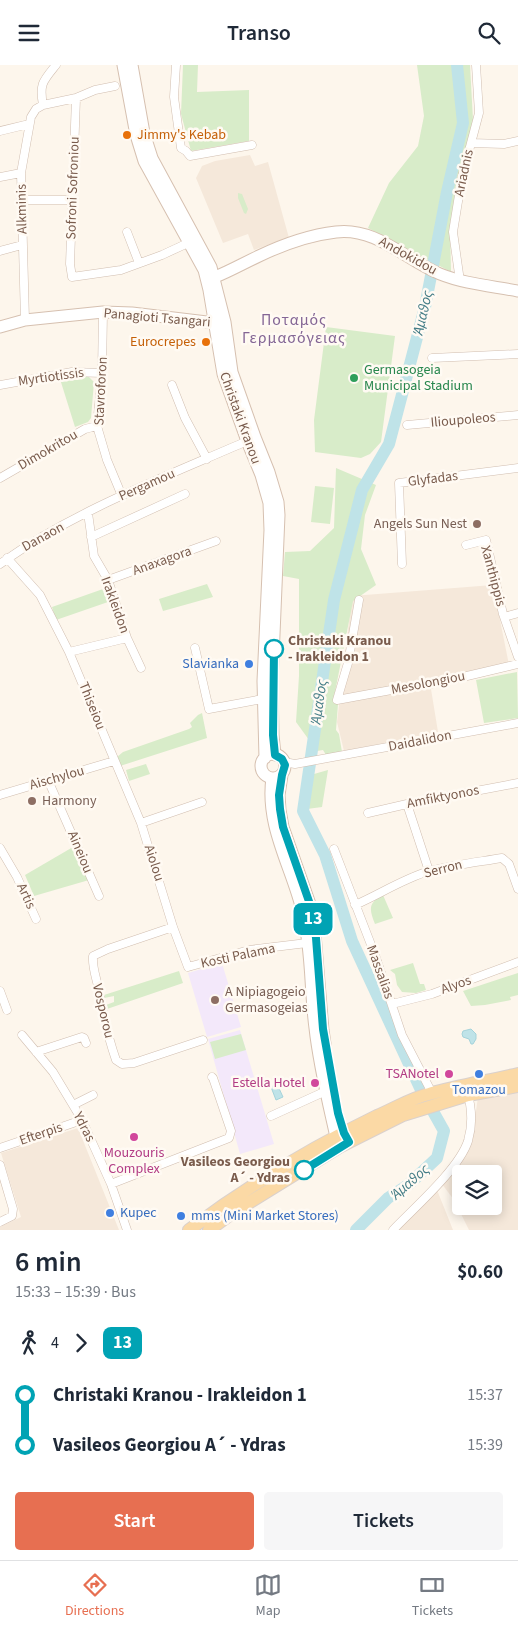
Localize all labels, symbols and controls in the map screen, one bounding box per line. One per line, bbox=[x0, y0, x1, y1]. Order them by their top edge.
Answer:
text: Transo bbox=[227, 17, 291, 49]
icon: menu bbox=[15, 19, 43, 47]
icon: search bbox=[475, 19, 503, 47]
place label: Jimmy's Kebab bbox=[137, 125, 226, 145]
marker: Jimmy's Kebab bbox=[121, 129, 133, 141]
street label: Sofroni Sofroniou bbox=[61, 136, 85, 240]
street label: Ariadnis bbox=[449, 147, 479, 198]
street label: Alkminis bbox=[12, 184, 32, 234]
street label: Andokidou bbox=[375, 232, 441, 280]
water label: Άμαθος bbox=[407, 288, 438, 338]
street label: Panagioti Tsangari bbox=[103, 303, 211, 333]
district label: Ποταμός Γερμασόγειας bbox=[242, 309, 346, 349]
place label: Eurocrepes bbox=[130, 332, 196, 352]
marker: Eurocrepes bbox=[200, 336, 212, 348]
street label: Stavroforon bbox=[89, 356, 113, 426]
place label: Germasogeia Municipal Stadium bbox=[364, 360, 473, 396]
street label: Myrtiotissis bbox=[17, 362, 85, 392]
street label: Christaki Kranou bbox=[214, 369, 266, 467]
marker: Germasogeia Municipal Stadium bbox=[348, 372, 360, 384]
street label: Ilioupoleos bbox=[430, 407, 496, 433]
street label: Dimokritou bbox=[14, 425, 82, 475]
street label: Pergamou bbox=[116, 464, 178, 506]
street label: Glyfadas bbox=[407, 466, 459, 492]
place label: Angels Sun Nest bbox=[374, 514, 467, 534]
street label: Danaon bbox=[18, 517, 68, 557]
marker: Angels Sun Nest bbox=[471, 518, 483, 530]
street label: Anaxagora bbox=[130, 541, 194, 581]
street label: Xanthippis bbox=[475, 543, 511, 609]
street label: Irakleidon bbox=[95, 574, 135, 636]
place label: Christaki Kranou - Irakleidon 1 bbox=[288, 631, 391, 667]
marker: Christaki Kranou - Irakleidon 1 bbox=[264, 639, 284, 659]
place label: Slavianka bbox=[182, 654, 239, 674]
marker: Slavianka bbox=[243, 658, 255, 670]
street label: Mesolongiou bbox=[389, 666, 467, 700]
water label: Άμαθος bbox=[305, 678, 333, 727]
street label: Thiseiou bbox=[73, 679, 111, 733]
street label: Daidalidon bbox=[387, 725, 453, 757]
street label: Aischylou bbox=[27, 761, 87, 795]
street label: Amfiktyonos bbox=[405, 780, 481, 814]
place label: Harmony bbox=[42, 791, 97, 811]
marker: Harmony bbox=[26, 795, 38, 807]
street label: Aineiou bbox=[62, 828, 98, 876]
street label: Aiolou bbox=[139, 842, 169, 884]
street label: Serron bbox=[422, 855, 464, 883]
street label: Artis bbox=[11, 880, 41, 912]
line badge: 13 bbox=[290, 903, 336, 935]
text: 13 bbox=[303, 906, 323, 931]
street label: Kosti Palama bbox=[199, 938, 277, 974]
street label: Massalias bbox=[361, 942, 399, 1002]
street label: Alyos bbox=[438, 970, 474, 1000]
street label: Vosporou bbox=[87, 982, 119, 1040]
place label: A Nipiagogeio Germasogeias bbox=[225, 982, 308, 1018]
marker: A Nipiagogeio Germasogeias bbox=[209, 994, 221, 1006]
place label: TSANotel bbox=[386, 1064, 439, 1084]
marker: TSANotel bbox=[443, 1068, 455, 1080]
marker: Tomazou bbox=[473, 1068, 485, 1080]
place label: Estella Hotel bbox=[232, 1073, 305, 1093]
marker: Estella Hotel bbox=[309, 1077, 321, 1089]
place label: Tomazou bbox=[452, 1080, 506, 1100]
street label: Ydras bbox=[68, 1108, 100, 1146]
street label: Efterpis bbox=[17, 1117, 65, 1151]
marker: Mouzouris Complex bbox=[128, 1131, 140, 1143]
place label: Mouzouris Complex bbox=[104, 1143, 164, 1179]
place label: Vasileos Georgiou A´ - Ydras bbox=[180, 1152, 290, 1188]
water label: Άμαθος bbox=[385, 1159, 434, 1205]
marker: Vasileos Georgiou A´ - Ydras bbox=[294, 1160, 314, 1180]
map controls bbox=[452, 1165, 502, 1215]
button: layers bbox=[452, 1165, 502, 1215]
place label: Kupec bbox=[120, 1203, 157, 1223]
place label: mms (Mini Market Stores) bbox=[191, 1206, 339, 1226]
marker: Kupec bbox=[104, 1207, 116, 1219]
marker: mms (Mini Market Stores) bbox=[175, 1210, 187, 1222]
text: 6 min bbox=[15, 1242, 82, 1282]
text: $0.60 bbox=[457, 1259, 503, 1286]
text: 15:33 – 15:39 · Bus bbox=[15, 1281, 136, 1303]
icon: walk bbox=[15, 1329, 43, 1357]
icon: forward bbox=[67, 1329, 95, 1357]
text: 13 bbox=[113, 1330, 132, 1355]
text: 4 bbox=[51, 1332, 59, 1354]
text: Christaki Kranou - Irakleidon 1 bbox=[53, 1382, 307, 1409]
text: 15:37 bbox=[467, 1384, 503, 1406]
text: Vasileos Georgiou A´ - Ydras bbox=[53, 1432, 286, 1459]
text: 15:39 bbox=[467, 1434, 503, 1456]
button: Start bbox=[15, 1492, 254, 1550]
button: Tickets bbox=[264, 1492, 503, 1550]
tab: Directions bbox=[65, 1571, 124, 1621]
tab: Map bbox=[254, 1571, 282, 1621]
tab: Tickets bbox=[412, 1571, 453, 1621]

